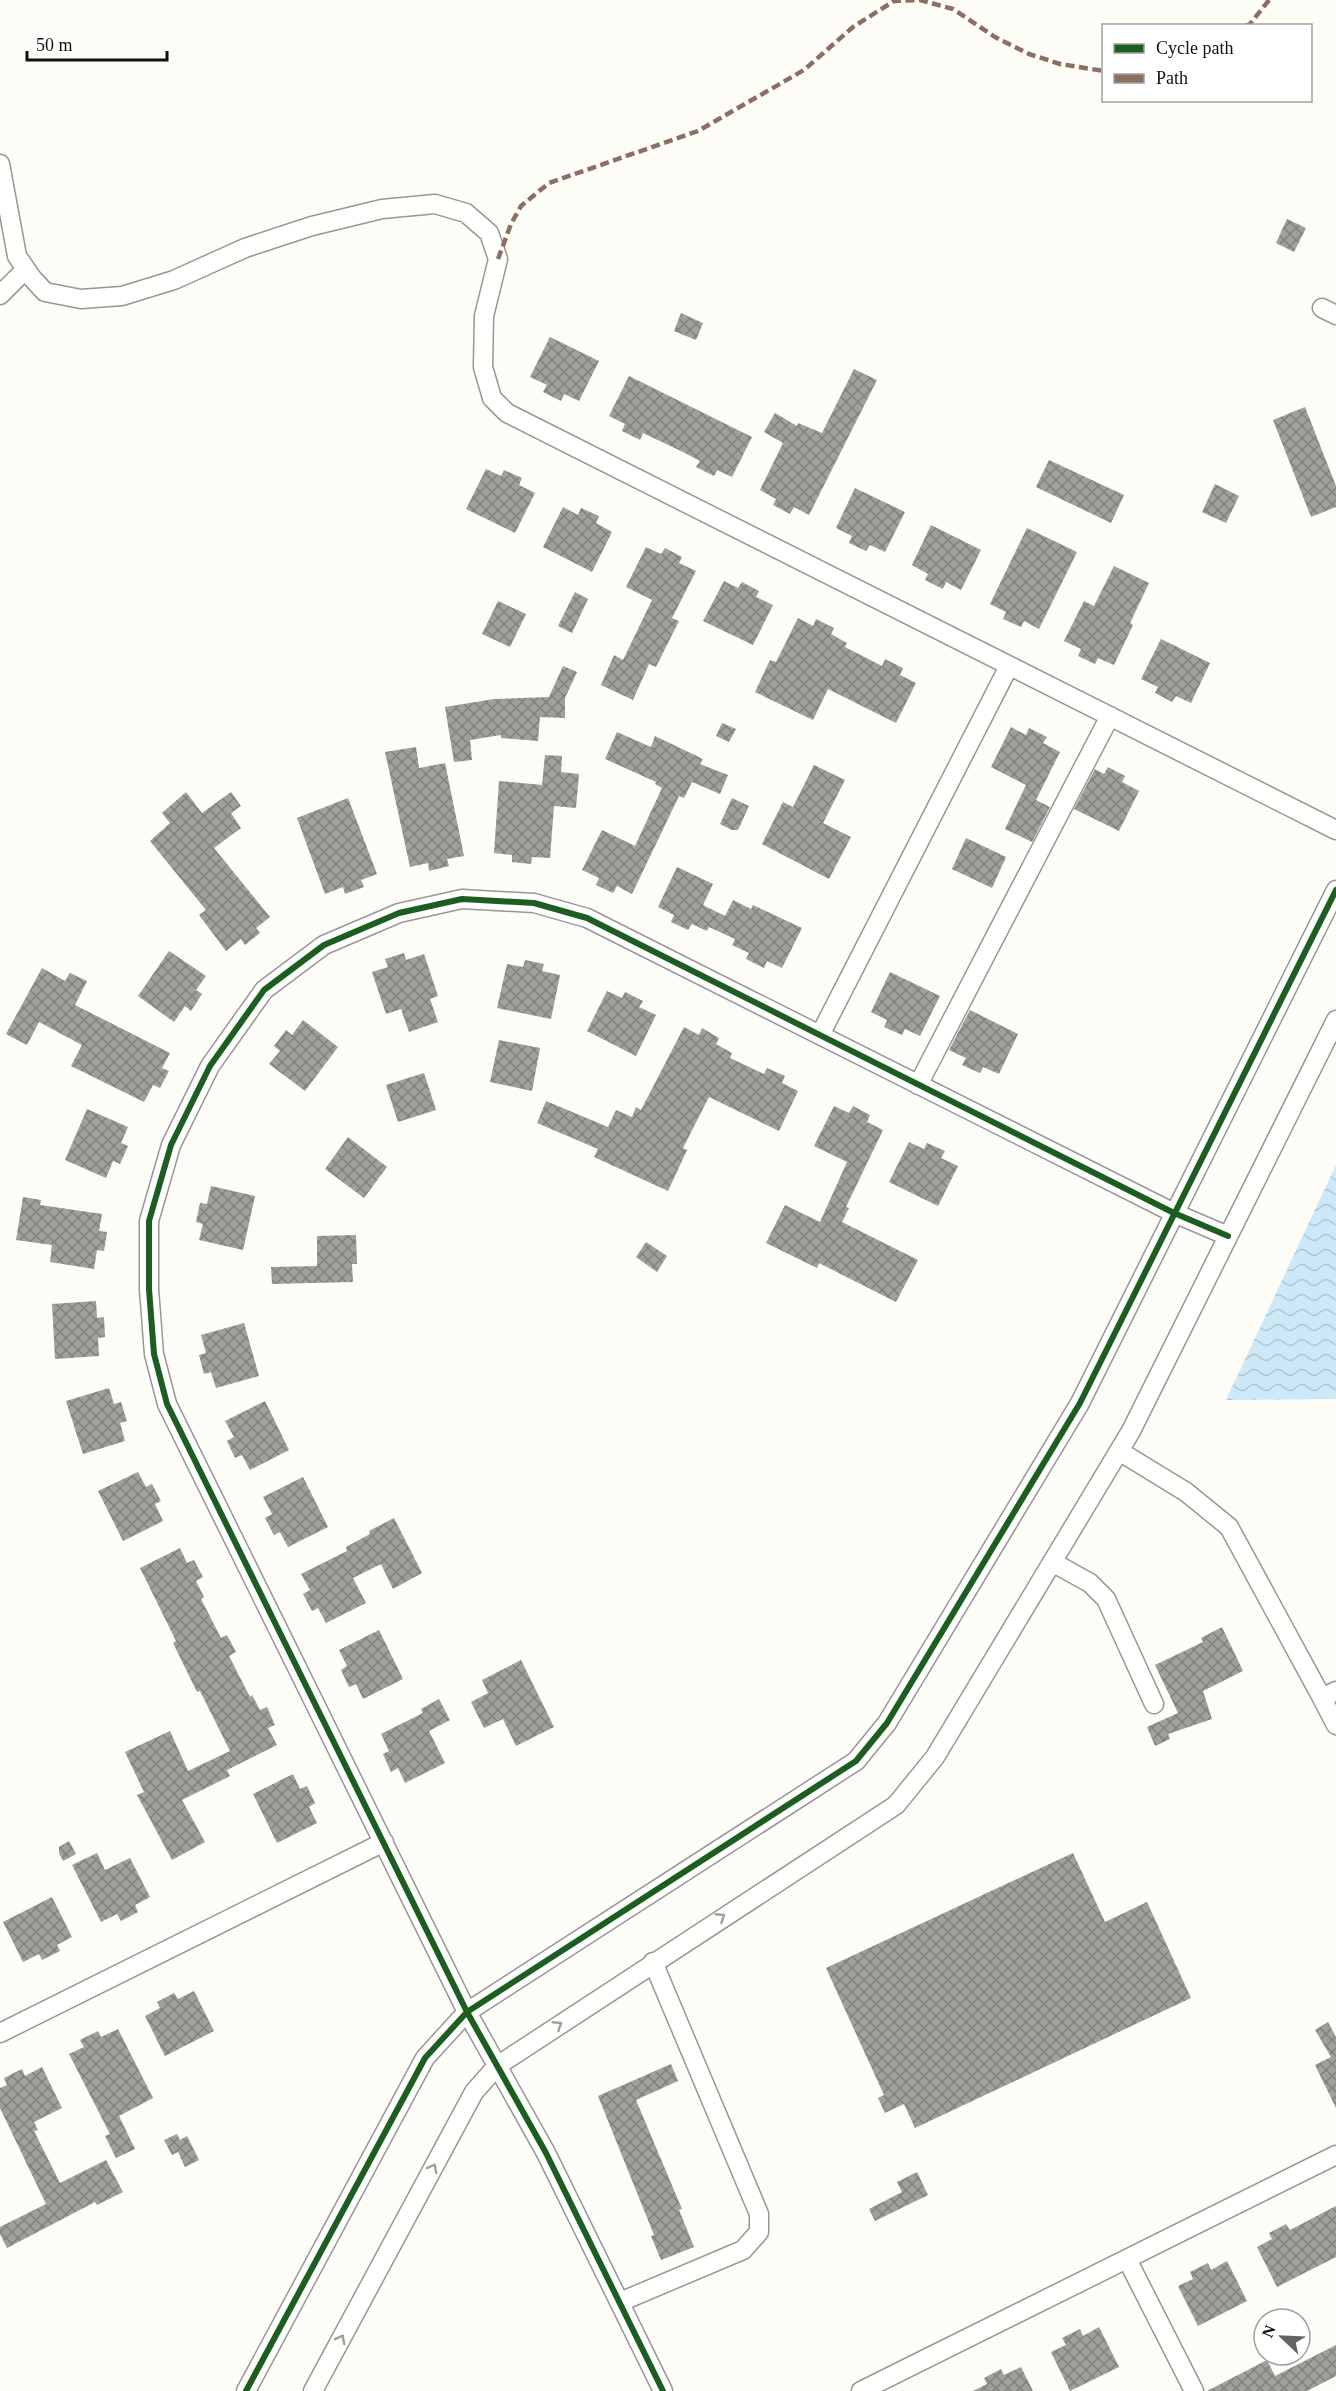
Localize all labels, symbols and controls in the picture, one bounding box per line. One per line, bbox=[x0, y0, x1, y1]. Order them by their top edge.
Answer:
scale bar bbox=[27, 24, 166, 62]
legend bbox=[1102, 24, 1312, 102]
text: 50 m bbox=[36, 35, 73, 55]
text: Cycle path bbox=[1156, 38, 1233, 58]
text: Path bbox=[1156, 68, 1188, 88]
one-way arrow bbox=[715, 1913, 725, 1925]
one-way arrow bbox=[552, 2021, 563, 2032]
one-way arrow bbox=[426, 2163, 437, 2174]
north arrow bbox=[1252, 2307, 1312, 2367]
text: N bbox=[1259, 2322, 1279, 2340]
one-way arrow bbox=[334, 2335, 345, 2346]

